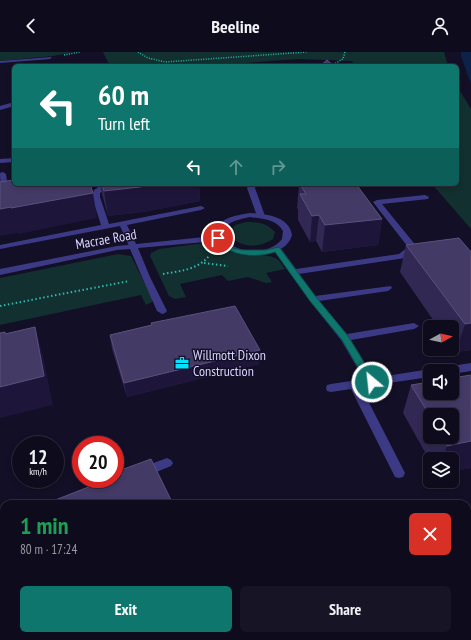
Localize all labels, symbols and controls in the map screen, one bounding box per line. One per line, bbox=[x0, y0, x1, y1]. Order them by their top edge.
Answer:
icon: back bbox=[20, 15, 42, 37]
text: Beeline bbox=[211, 15, 260, 38]
icon: person bbox=[429, 15, 451, 37]
text: 60 m bbox=[98, 76, 149, 113]
icon: left bbox=[32, 80, 84, 132]
text: Turn left bbox=[98, 112, 150, 135]
icon: left bbox=[183, 156, 205, 178]
icon: ahead bbox=[225, 156, 247, 178]
icon: right bbox=[267, 156, 289, 178]
pin bbox=[201, 221, 235, 255]
street label: Macrae Road bbox=[74, 225, 138, 253]
icon: arrive bbox=[207, 227, 229, 249]
north arrow bbox=[423, 320, 459, 356]
map controls bbox=[423, 320, 459, 488]
place label: Willmott Dixon Construction bbox=[193, 346, 266, 380]
office icon: Willmott Dixon Construction bbox=[174, 355, 190, 371]
position arrow bbox=[351, 361, 393, 403]
button: sound bbox=[423, 364, 459, 400]
button: search bbox=[423, 408, 459, 444]
speed limit sign: 20 bbox=[72, 436, 124, 488]
text: 12 bbox=[28, 444, 48, 470]
button: layers bbox=[423, 452, 459, 488]
text: km/h bbox=[29, 465, 47, 478]
text: 1 min bbox=[20, 510, 68, 541]
button: close bbox=[409, 513, 451, 555]
text: 80 m · 17:24 bbox=[20, 541, 77, 558]
button: Exit bbox=[20, 586, 232, 632]
button: Share bbox=[240, 586, 451, 632]

